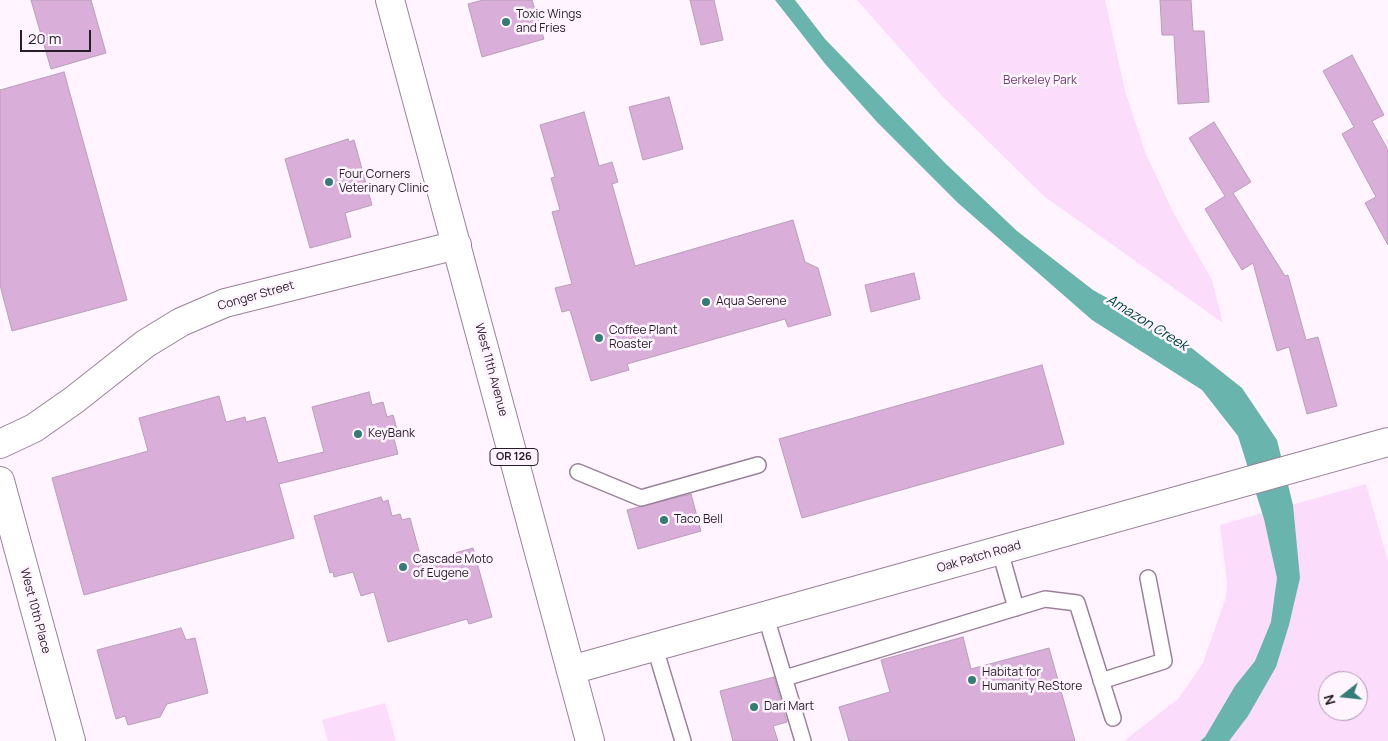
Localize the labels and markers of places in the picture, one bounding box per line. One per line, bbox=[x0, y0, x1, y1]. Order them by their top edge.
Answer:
place label: Toxic Wings and Fries bbox=[516, 8, 582, 36]
marker: Toxic Wings and Fries bbox=[500, 16, 512, 28]
place label: Four Corners Veterinary Clinic bbox=[339, 168, 429, 196]
marker: Four Corners Veterinary Clinic bbox=[323, 176, 335, 188]
place label: Aqua Serene bbox=[716, 295, 786, 309]
marker: Aqua Serene bbox=[700, 296, 712, 308]
place label: Coffee Plant Roaster bbox=[609, 324, 677, 352]
marker: Coffee Plant Roaster bbox=[593, 332, 605, 344]
place label: KeyBank bbox=[368, 427, 415, 441]
marker: KeyBank bbox=[352, 428, 364, 440]
place label: Taco Bell bbox=[674, 513, 723, 527]
marker: Taco Bell bbox=[658, 514, 670, 526]
place label: Cascade Moto of Eugene bbox=[413, 553, 493, 581]
marker: Cascade Moto of Eugene bbox=[397, 561, 409, 573]
place label: Habitat for Humanity ReStore bbox=[982, 666, 1082, 694]
marker: Habitat for Humanity ReStore bbox=[966, 674, 978, 686]
place label: Dari Mart bbox=[764, 700, 814, 714]
marker: Dari Mart bbox=[748, 701, 760, 713]

